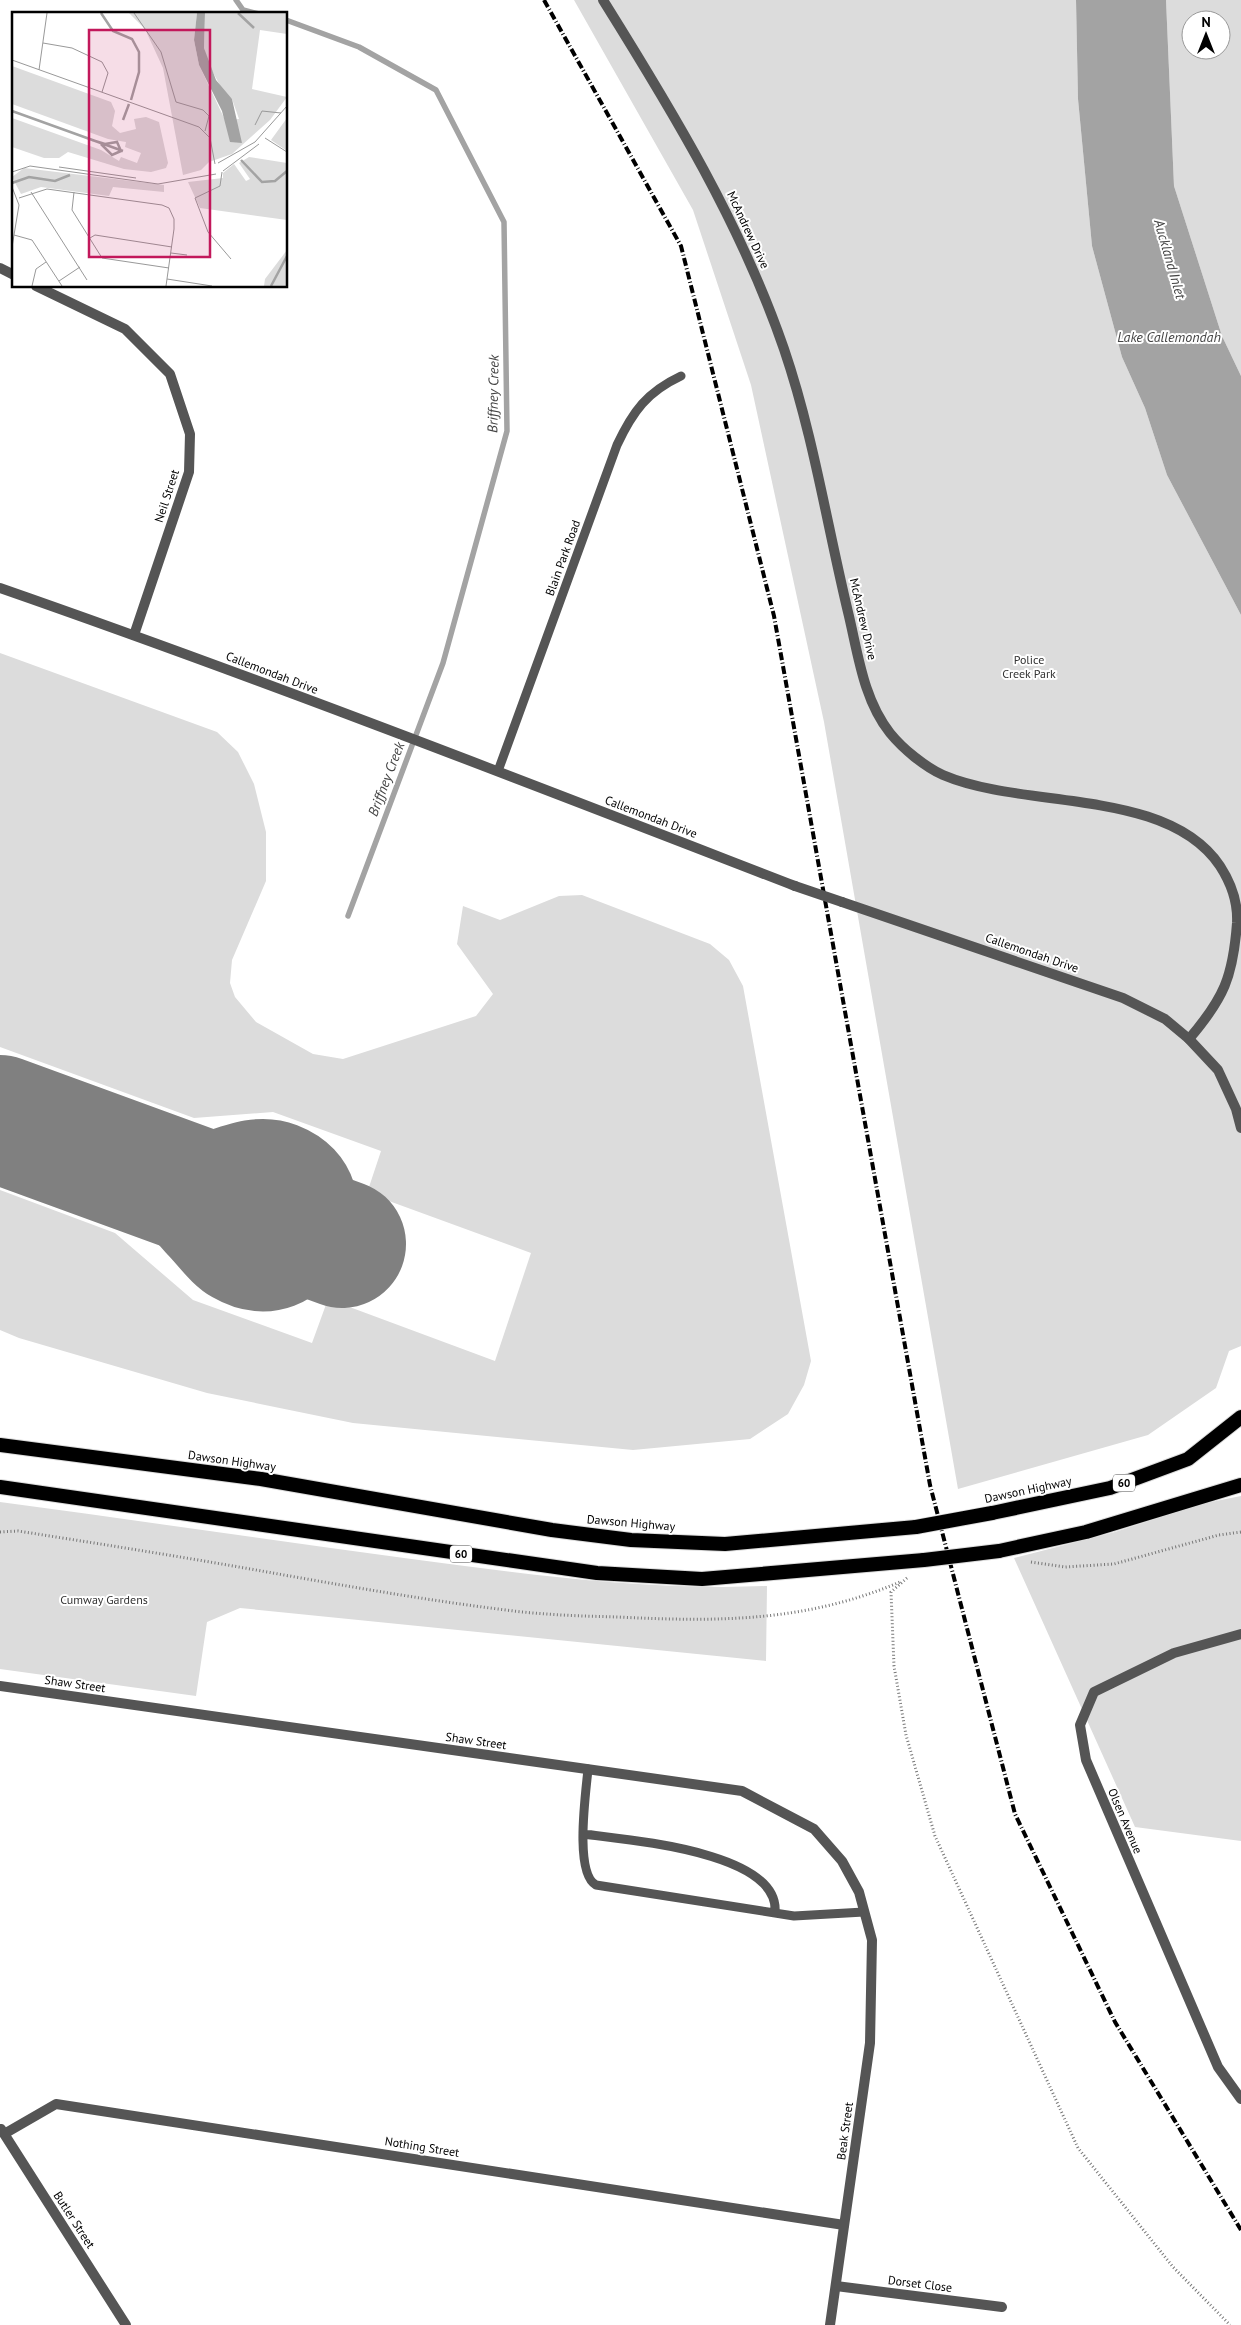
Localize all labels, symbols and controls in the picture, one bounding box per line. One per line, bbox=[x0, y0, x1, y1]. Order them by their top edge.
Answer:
north arrow bbox=[1181, 10, 1231, 60]
inset map bbox=[12, 12, 288, 288]
text: N bbox=[1201, 13, 1211, 31]
street label: McAndrew Drive bbox=[724, 189, 773, 271]
water label: Auckland Inlet bbox=[1150, 216, 1190, 301]
water label: Lake Callemondah bbox=[1117, 328, 1221, 346]
water label: Briffney Creek bbox=[483, 354, 503, 433]
street label: Neil Street bbox=[151, 467, 182, 524]
street label: Blain Park Road bbox=[542, 518, 583, 598]
street label: McAndrew Drive bbox=[847, 576, 880, 661]
street label: Callemondah Drive bbox=[224, 648, 320, 697]
park label: Police Creek Park bbox=[1002, 652, 1056, 681]
water label: Briffney Creek bbox=[364, 739, 409, 819]
street label: Callemondah Drive bbox=[603, 792, 699, 841]
street label: Callemondah Drive bbox=[984, 930, 1081, 975]
street label: Dawson Highway bbox=[187, 1447, 277, 1474]
street label: Dawson Highway bbox=[983, 1473, 1073, 1506]
road number: 60 bbox=[1113, 1475, 1135, 1492]
street label: Dawson Highway bbox=[586, 1511, 676, 1534]
road number: 60 bbox=[450, 1546, 472, 1562]
park label: Cumway Gardens bbox=[60, 1592, 148, 1607]
street label: Shaw Street bbox=[44, 1672, 106, 1695]
street label: Shaw Street bbox=[445, 1729, 507, 1752]
street label: Olsen Avenue bbox=[1105, 1786, 1146, 1856]
street label: Beak Street bbox=[833, 2101, 856, 2161]
street label: Nothing Street bbox=[384, 2133, 460, 2160]
street label: Butler Street bbox=[50, 2188, 98, 2251]
street label: Dorset Close bbox=[887, 2272, 953, 2295]

